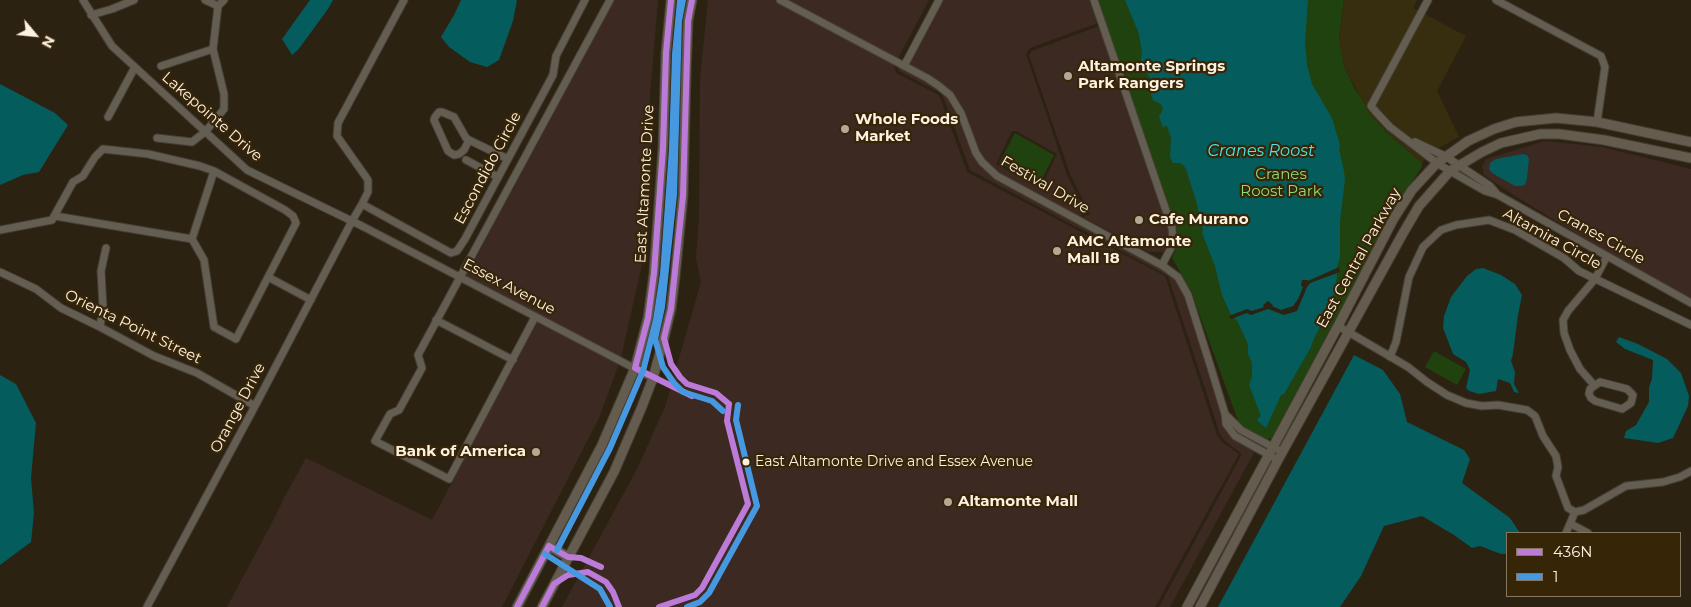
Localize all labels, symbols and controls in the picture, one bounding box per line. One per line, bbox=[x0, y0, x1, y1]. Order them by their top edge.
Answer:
north arrow bbox=[10, 10, 60, 60]
text: N bbox=[38, 33, 59, 51]
place label: Altamonte Springs Park Rangers bbox=[1078, 58, 1225, 93]
street label: Lakepointe Drive bbox=[158, 68, 266, 166]
marker: Altamonte Springs Park Rangers bbox=[1062, 70, 1074, 82]
street label: East Altamonte Drive bbox=[632, 104, 658, 264]
street label: Escondido Circle bbox=[451, 109, 525, 227]
place label: Whole Foods Market bbox=[855, 111, 958, 146]
marker: Whole Foods Market bbox=[839, 123, 851, 135]
water label: Cranes Roost bbox=[1208, 141, 1314, 161]
street label: Festival Drive bbox=[997, 152, 1093, 218]
park label: Cranes Roost Park bbox=[1240, 166, 1322, 201]
street label: East Central Parkway bbox=[1313, 185, 1405, 331]
street label: Altamira Circle bbox=[1500, 205, 1604, 273]
street label: Cranes Circle bbox=[1554, 206, 1648, 268]
place label: Cafe Murano bbox=[1149, 211, 1248, 229]
marker: Cafe Murano bbox=[1133, 214, 1145, 226]
place label: AMC Altamonte Mall 18 bbox=[1067, 233, 1191, 268]
marker: AMC Altamonte Mall 18 bbox=[1051, 245, 1063, 257]
street label: Essex Avenue bbox=[460, 255, 558, 319]
street label: Orienta Point Street bbox=[62, 286, 204, 368]
street label: Orange Drive bbox=[207, 360, 269, 456]
place label: Bank of America bbox=[395, 443, 526, 461]
marker: Bank of America bbox=[530, 446, 542, 458]
place label: East Altamonte Drive and Essex Avenue bbox=[755, 454, 1033, 470]
marker: East Altamonte Drive and Essex Avenue bbox=[741, 457, 751, 467]
place label: Altamonte Mall bbox=[958, 493, 1078, 511]
marker: Altamonte Mall bbox=[942, 496, 954, 508]
legend bbox=[1506, 532, 1681, 597]
text: 436N bbox=[1553, 542, 1592, 561]
text: 1 bbox=[1553, 567, 1558, 586]

